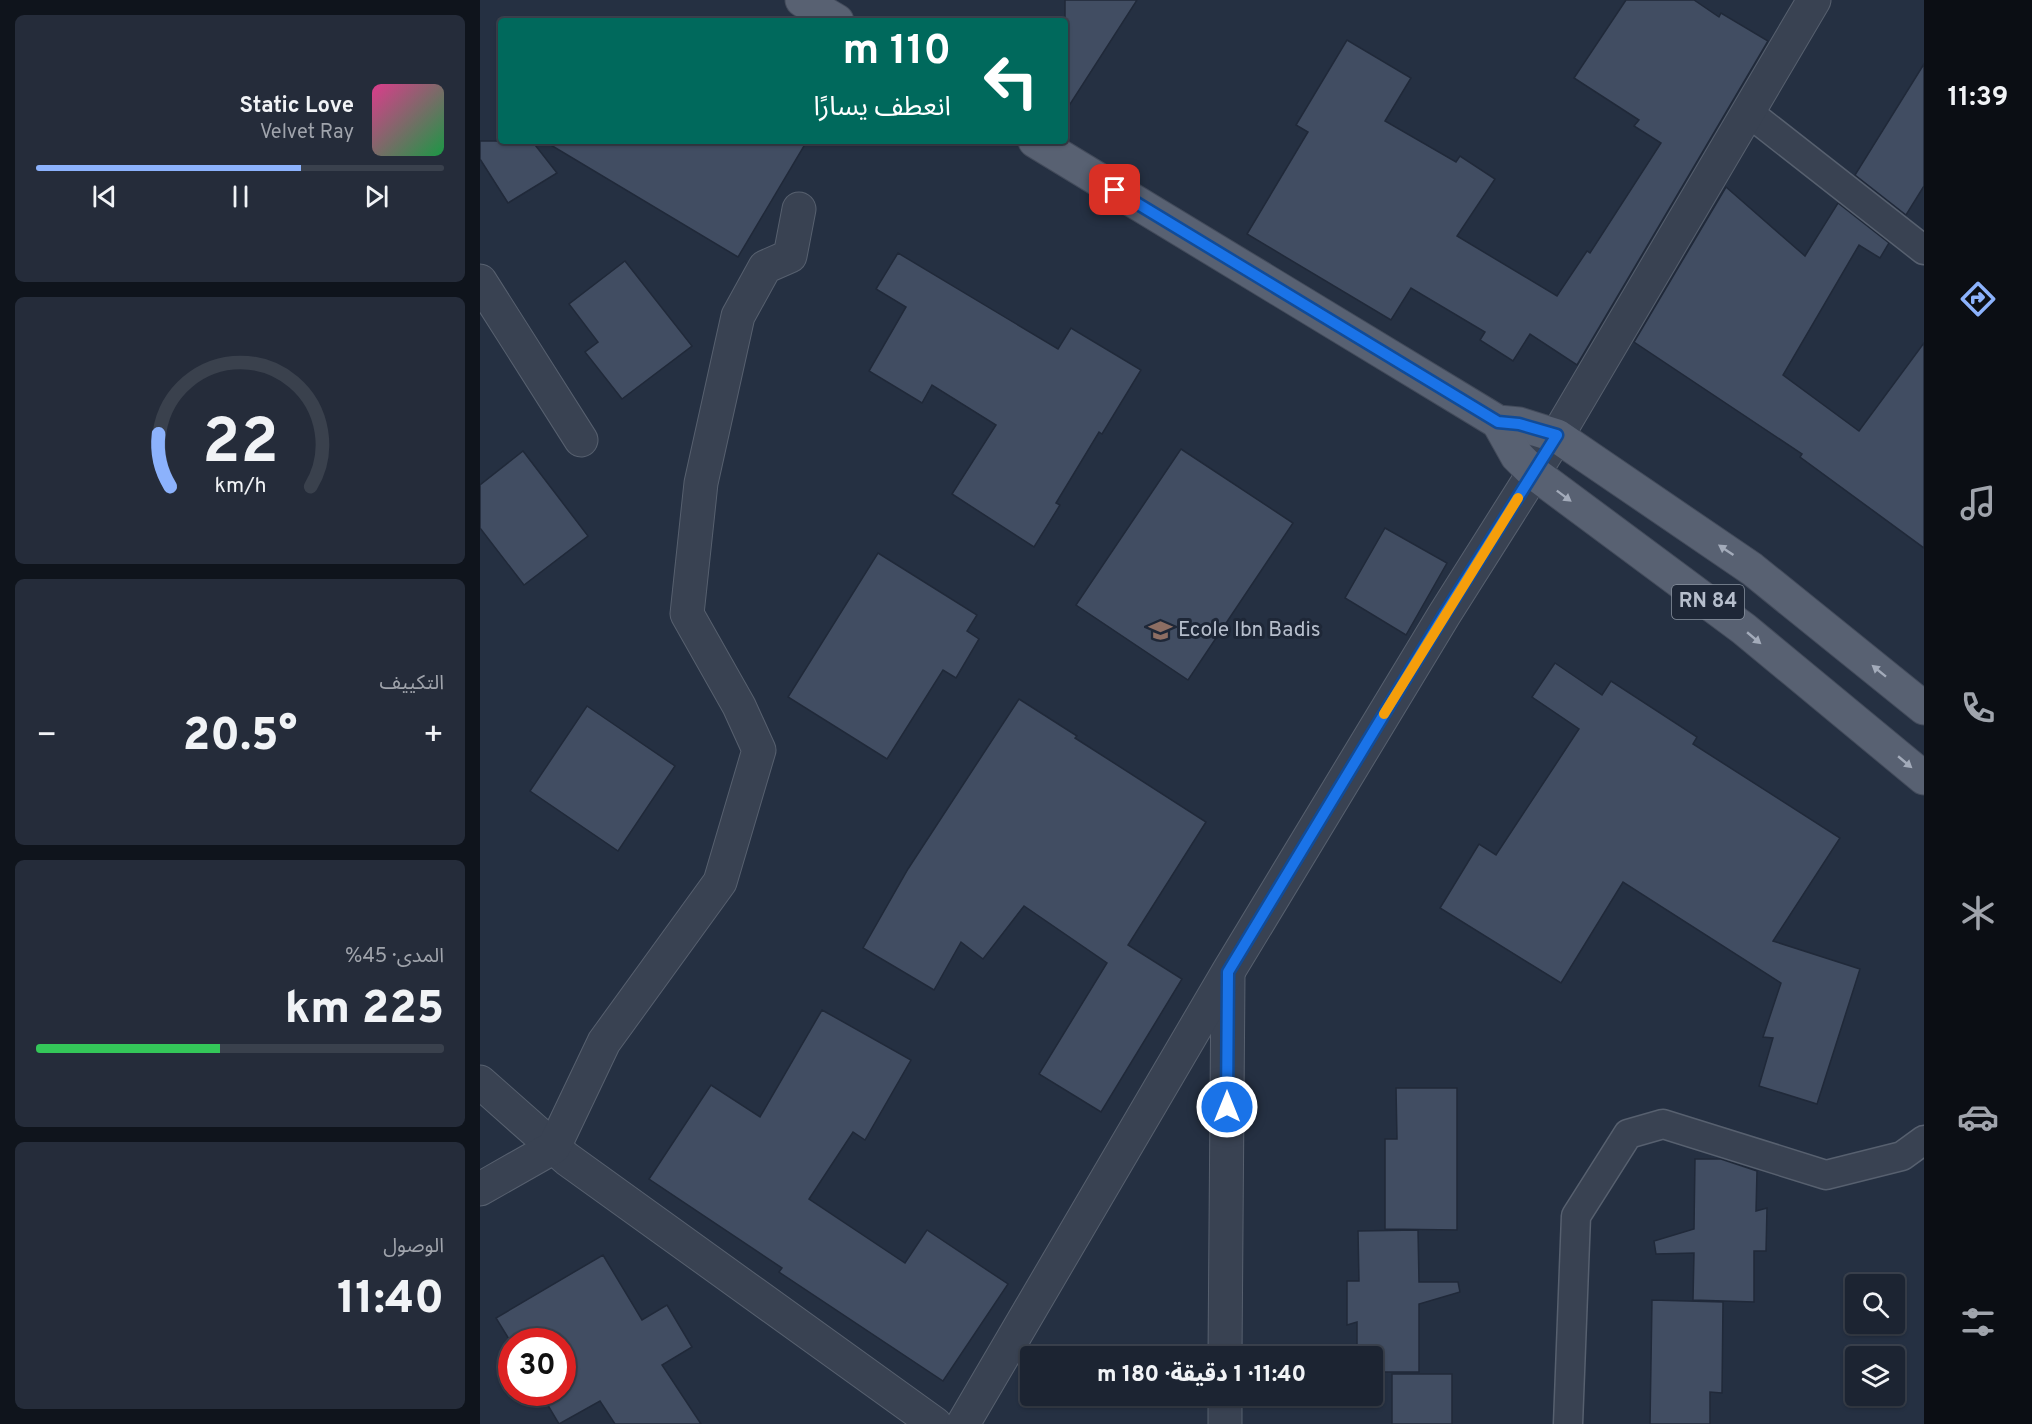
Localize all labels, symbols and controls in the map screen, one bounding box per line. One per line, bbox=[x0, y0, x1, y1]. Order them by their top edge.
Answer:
text: 110 m bbox=[842, 26, 951, 79]
icon: left bbox=[972, 42, 1050, 120]
text: 11:39 bbox=[1948, 81, 2008, 115]
text: انعطف يسارًا bbox=[814, 91, 951, 125]
text: Static Love bbox=[240, 93, 354, 120]
text: Velvet Ray bbox=[260, 120, 354, 146]
pin bbox=[1089, 164, 1140, 215]
icon: arrive bbox=[1098, 173, 1131, 206]
icon: previous bbox=[88, 180, 121, 213]
icon: pause bbox=[224, 180, 257, 213]
icon: next bbox=[360, 180, 393, 213]
icon: directions bbox=[1957, 278, 1999, 320]
text: 22 bbox=[202, 406, 278, 485]
text: km/h bbox=[214, 474, 266, 501]
icon: music bbox=[1957, 482, 1999, 524]
one-way arrow bbox=[1557, 489, 1572, 501]
one-way arrow bbox=[1717, 545, 1734, 556]
road number: RN 84 bbox=[1672, 585, 1744, 619]
school or university icon: Ecole Ibn Badis bbox=[1147, 617, 1173, 643]
place label: Ecole Ibn Badis bbox=[1178, 617, 1321, 644]
one-way arrow bbox=[1746, 631, 1762, 644]
one-way arrow bbox=[1871, 666, 1886, 678]
text: التكييف bbox=[380, 671, 444, 697]
icon: phone bbox=[1957, 687, 1999, 729]
text: 20.5° bbox=[183, 709, 297, 766]
text: − bbox=[36, 716, 57, 758]
text: + bbox=[423, 716, 444, 758]
one-way arrow bbox=[1897, 755, 1913, 768]
icon: climate bbox=[1957, 892, 1999, 934]
text: المدى · 45% bbox=[345, 944, 444, 970]
text: 225 km bbox=[285, 982, 444, 1039]
position arrow bbox=[1195, 1075, 1259, 1139]
icon: car bbox=[1957, 1096, 1999, 1138]
text: الوصول bbox=[383, 1234, 444, 1260]
text: 11:40 bbox=[337, 1272, 444, 1329]
map controls bbox=[1845, 1274, 1905, 1406]
button: search bbox=[1845, 1274, 1905, 1334]
icon: filters bbox=[1957, 1301, 1999, 1343]
speed limit sign: 30 bbox=[498, 1328, 576, 1406]
button: layers bbox=[1845, 1346, 1905, 1406]
text: 11:40 · 1 دقيقة · 180 m bbox=[1097, 1362, 1306, 1389]

